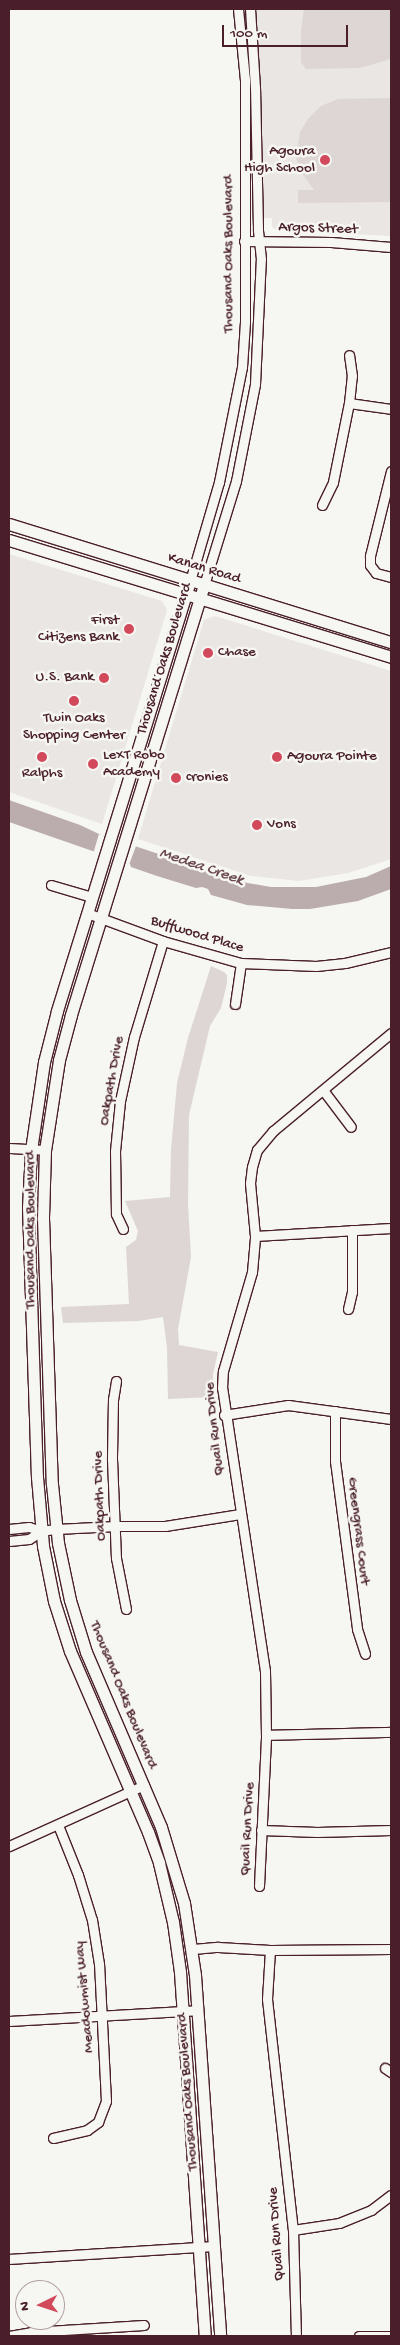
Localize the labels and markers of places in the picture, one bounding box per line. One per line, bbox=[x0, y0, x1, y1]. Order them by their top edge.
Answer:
place label: Agoura High School bbox=[244, 142, 315, 177]
marker: Agoura High School bbox=[319, 154, 331, 166]
place label: First Citizens Bank bbox=[38, 611, 119, 646]
marker: First Citizens Bank bbox=[123, 623, 135, 635]
place label: Chase bbox=[218, 644, 256, 662]
marker: Chase bbox=[202, 647, 214, 659]
place label: U.S. Bank bbox=[36, 669, 94, 687]
marker: U.S. Bank bbox=[98, 672, 110, 684]
marker: Twin Oaks Shopping Center bbox=[68, 695, 80, 707]
place label: Twin Oaks Shopping Center bbox=[23, 709, 125, 744]
place label: LeXT Robo Academy bbox=[103, 746, 165, 781]
place label: Agoura Pointe bbox=[287, 748, 377, 766]
marker: Ralphs bbox=[36, 751, 48, 763]
marker: Agoura Pointe bbox=[271, 751, 283, 763]
marker: LeXT Robo Academy bbox=[87, 758, 99, 770]
place label: Ralphs bbox=[22, 765, 62, 783]
place label: cronies bbox=[186, 769, 228, 787]
marker: cronies bbox=[170, 772, 182, 784]
place label: Vons bbox=[267, 816, 296, 834]
marker: Vons bbox=[251, 819, 263, 831]

